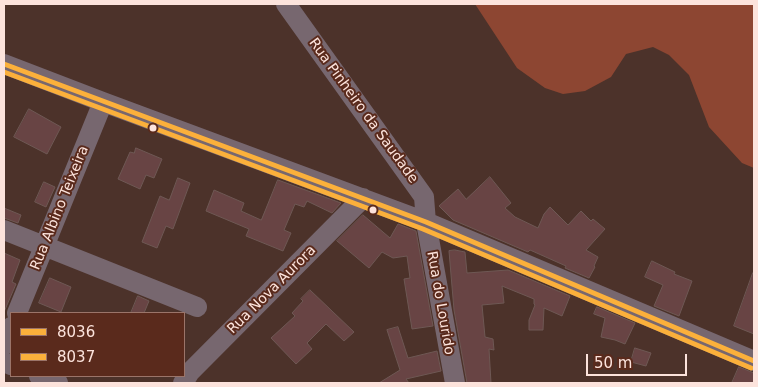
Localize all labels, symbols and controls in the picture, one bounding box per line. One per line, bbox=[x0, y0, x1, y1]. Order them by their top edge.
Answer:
street label: Rua Pinheiro da Saudade bbox=[305, 35, 421, 187]
unlabelled marker bbox=[148, 123, 158, 133]
street label: Rua Albino Teixeira bbox=[27, 143, 93, 273]
unlabelled marker bbox=[368, 205, 378, 215]
street label: Rua Nova Aurora bbox=[224, 242, 320, 338]
street label: Rua do Lourido bbox=[423, 250, 457, 356]
legend bbox=[10, 312, 185, 377]
text: 8036 bbox=[57, 323, 95, 341]
scale bar bbox=[588, 344, 689, 376]
text: 8037 bbox=[57, 348, 95, 366]
text: 50 m bbox=[594, 354, 632, 372]

